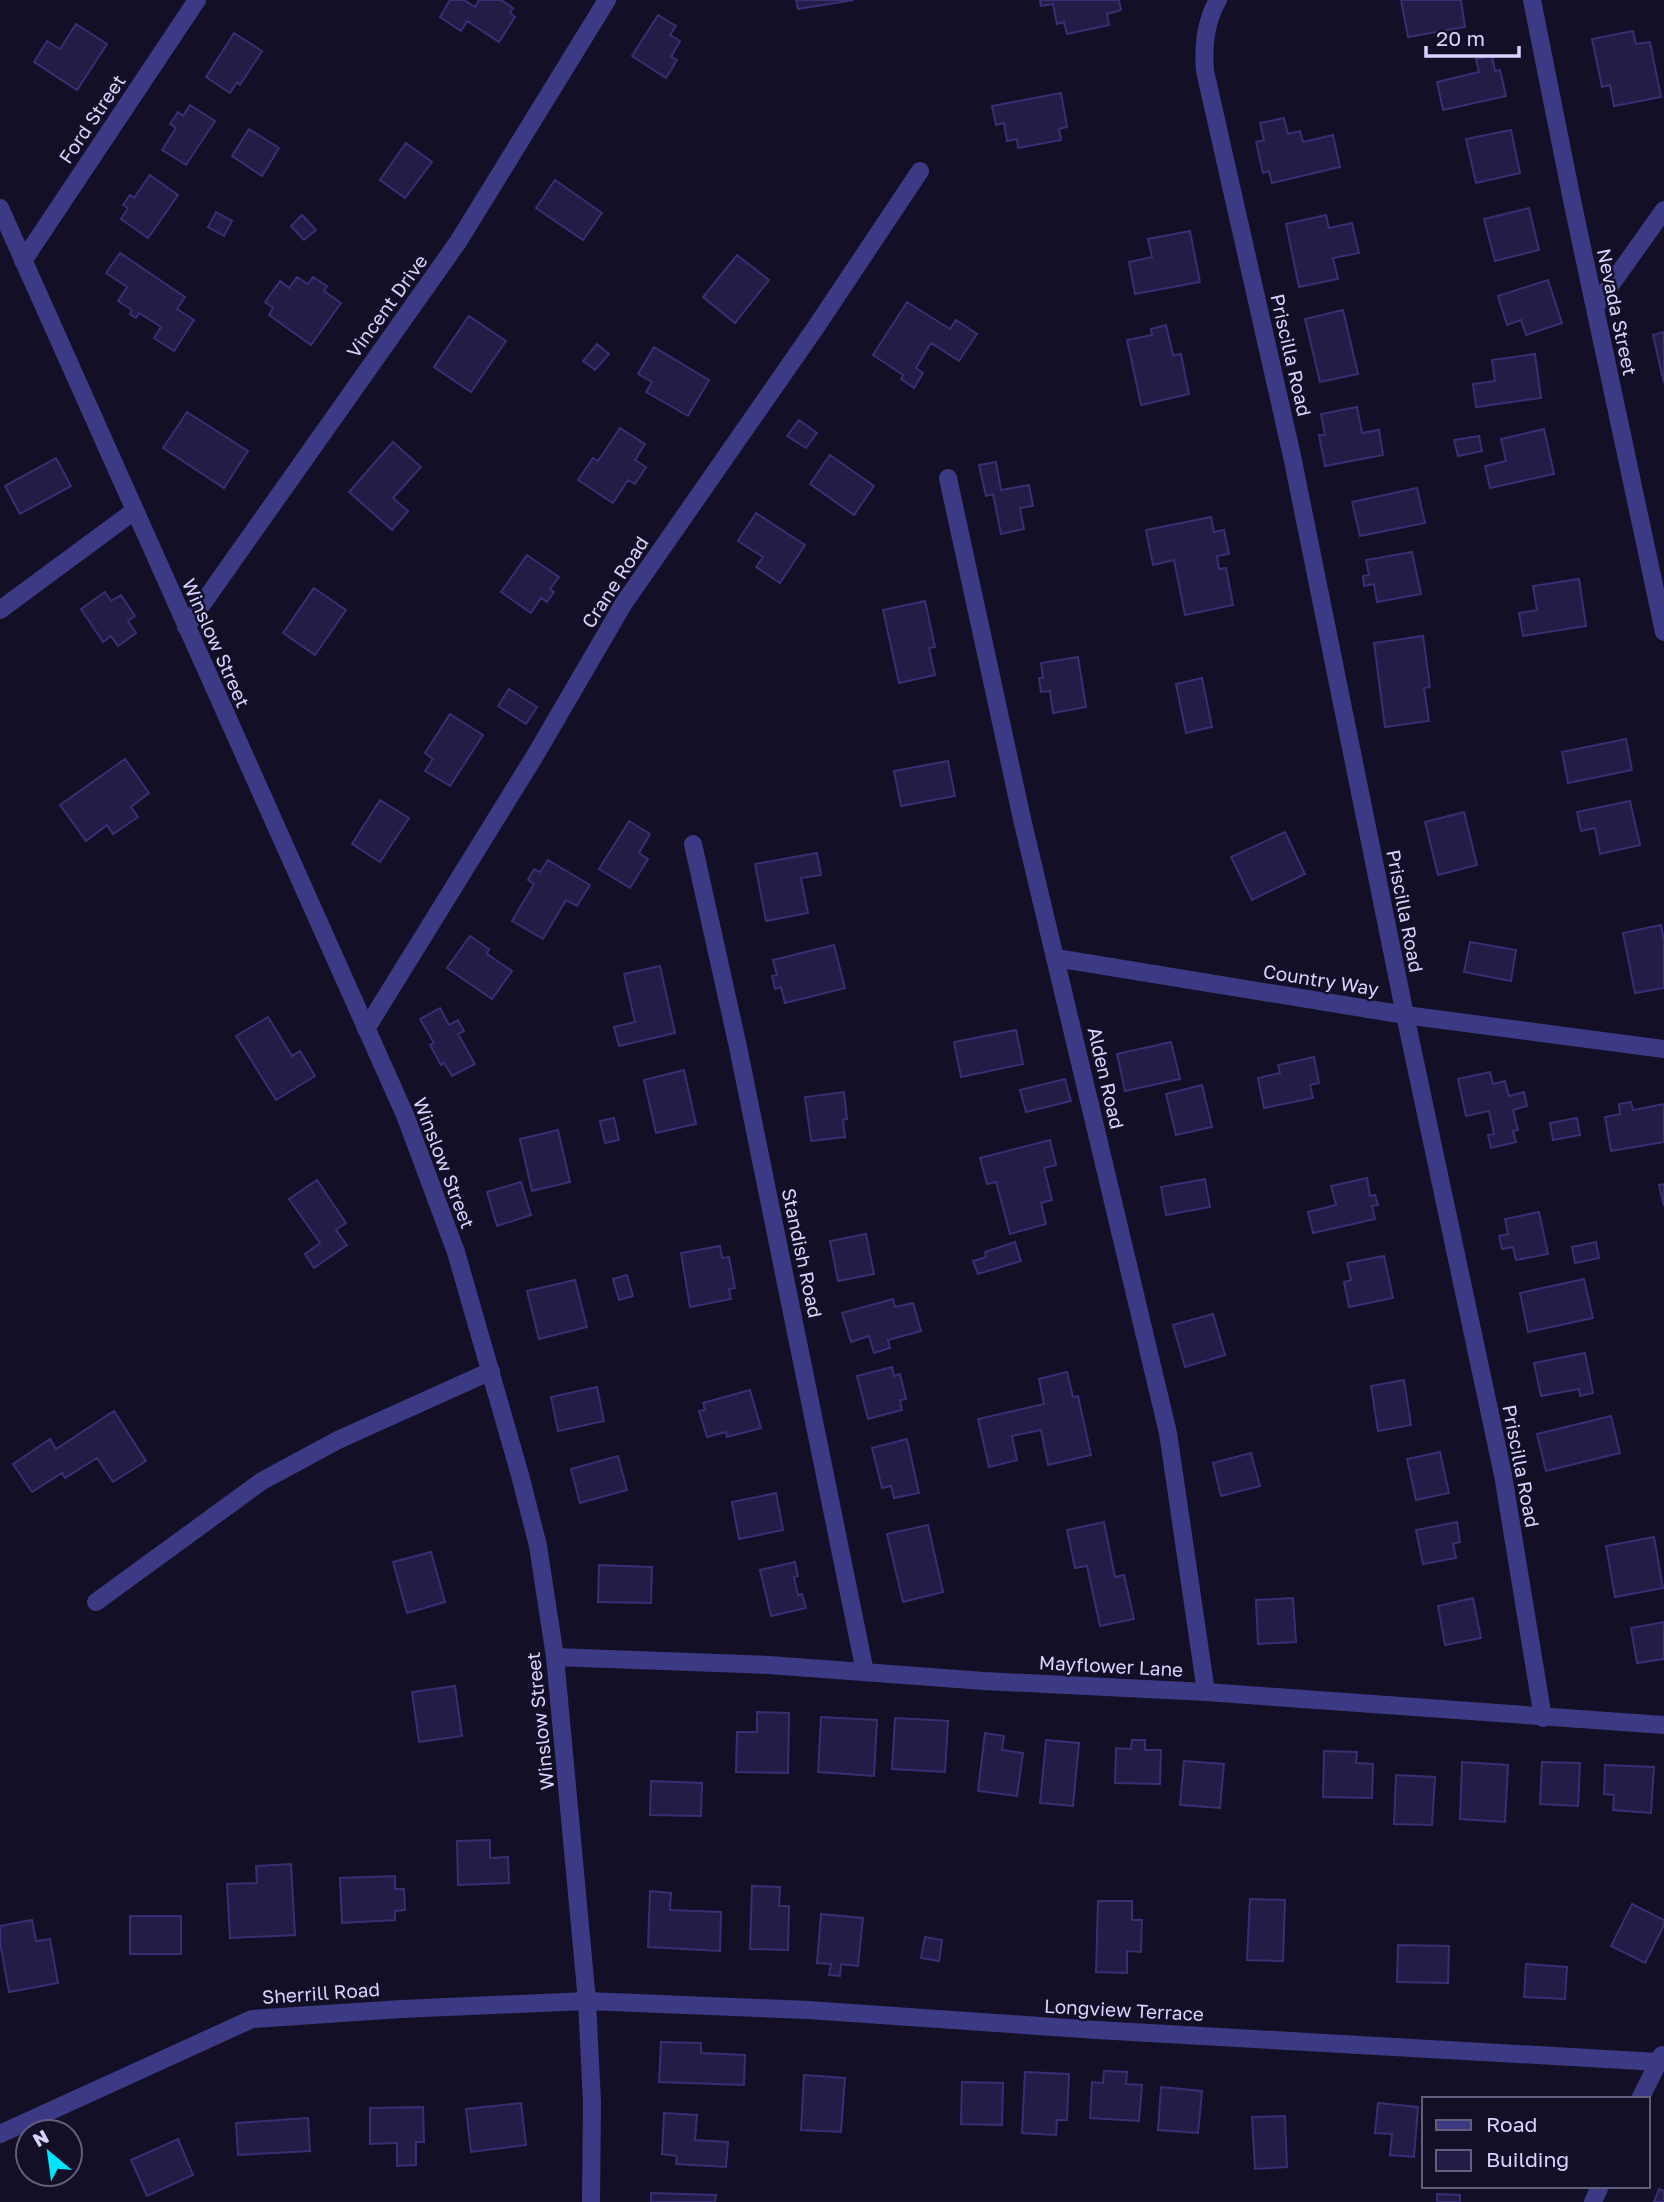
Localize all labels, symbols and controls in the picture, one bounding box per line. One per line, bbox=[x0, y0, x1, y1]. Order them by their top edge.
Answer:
scale bar bbox=[1426, 14, 1519, 58]
text: 20 m bbox=[1436, 25, 1485, 51]
street label: Ford Street bbox=[53, 70, 130, 168]
street label: Nevada Street bbox=[1593, 246, 1642, 378]
street label: Vincent Drive bbox=[341, 250, 432, 362]
street label: Priscilla Road bbox=[1266, 292, 1317, 418]
street label: Crane Road bbox=[576, 531, 653, 632]
street label: Winslow Street bbox=[178, 575, 255, 711]
street label: Priscilla Road bbox=[1382, 848, 1429, 974]
street label: Country Way bbox=[1262, 959, 1381, 1000]
street label: Alden Road bbox=[1084, 1025, 1129, 1131]
street label: Winslow Street bbox=[409, 1094, 480, 1232]
street label: Standish Road bbox=[778, 1186, 827, 1320]
street label: Priscilla Road bbox=[1498, 1403, 1545, 1529]
street label: Mayflower Lane bbox=[1038, 1650, 1184, 1681]
street label: Winslow Street bbox=[521, 1651, 558, 1791]
street label: Sherrill Road bbox=[261, 1977, 381, 2008]
street label: Longview Terrace bbox=[1044, 1994, 1204, 2025]
legend bbox=[1422, 2097, 1650, 2188]
text: Road bbox=[1486, 2111, 1537, 2137]
north arrow bbox=[14, 2118, 84, 2188]
text: N bbox=[29, 2124, 52, 2151]
text: Building bbox=[1486, 2146, 1569, 2172]

